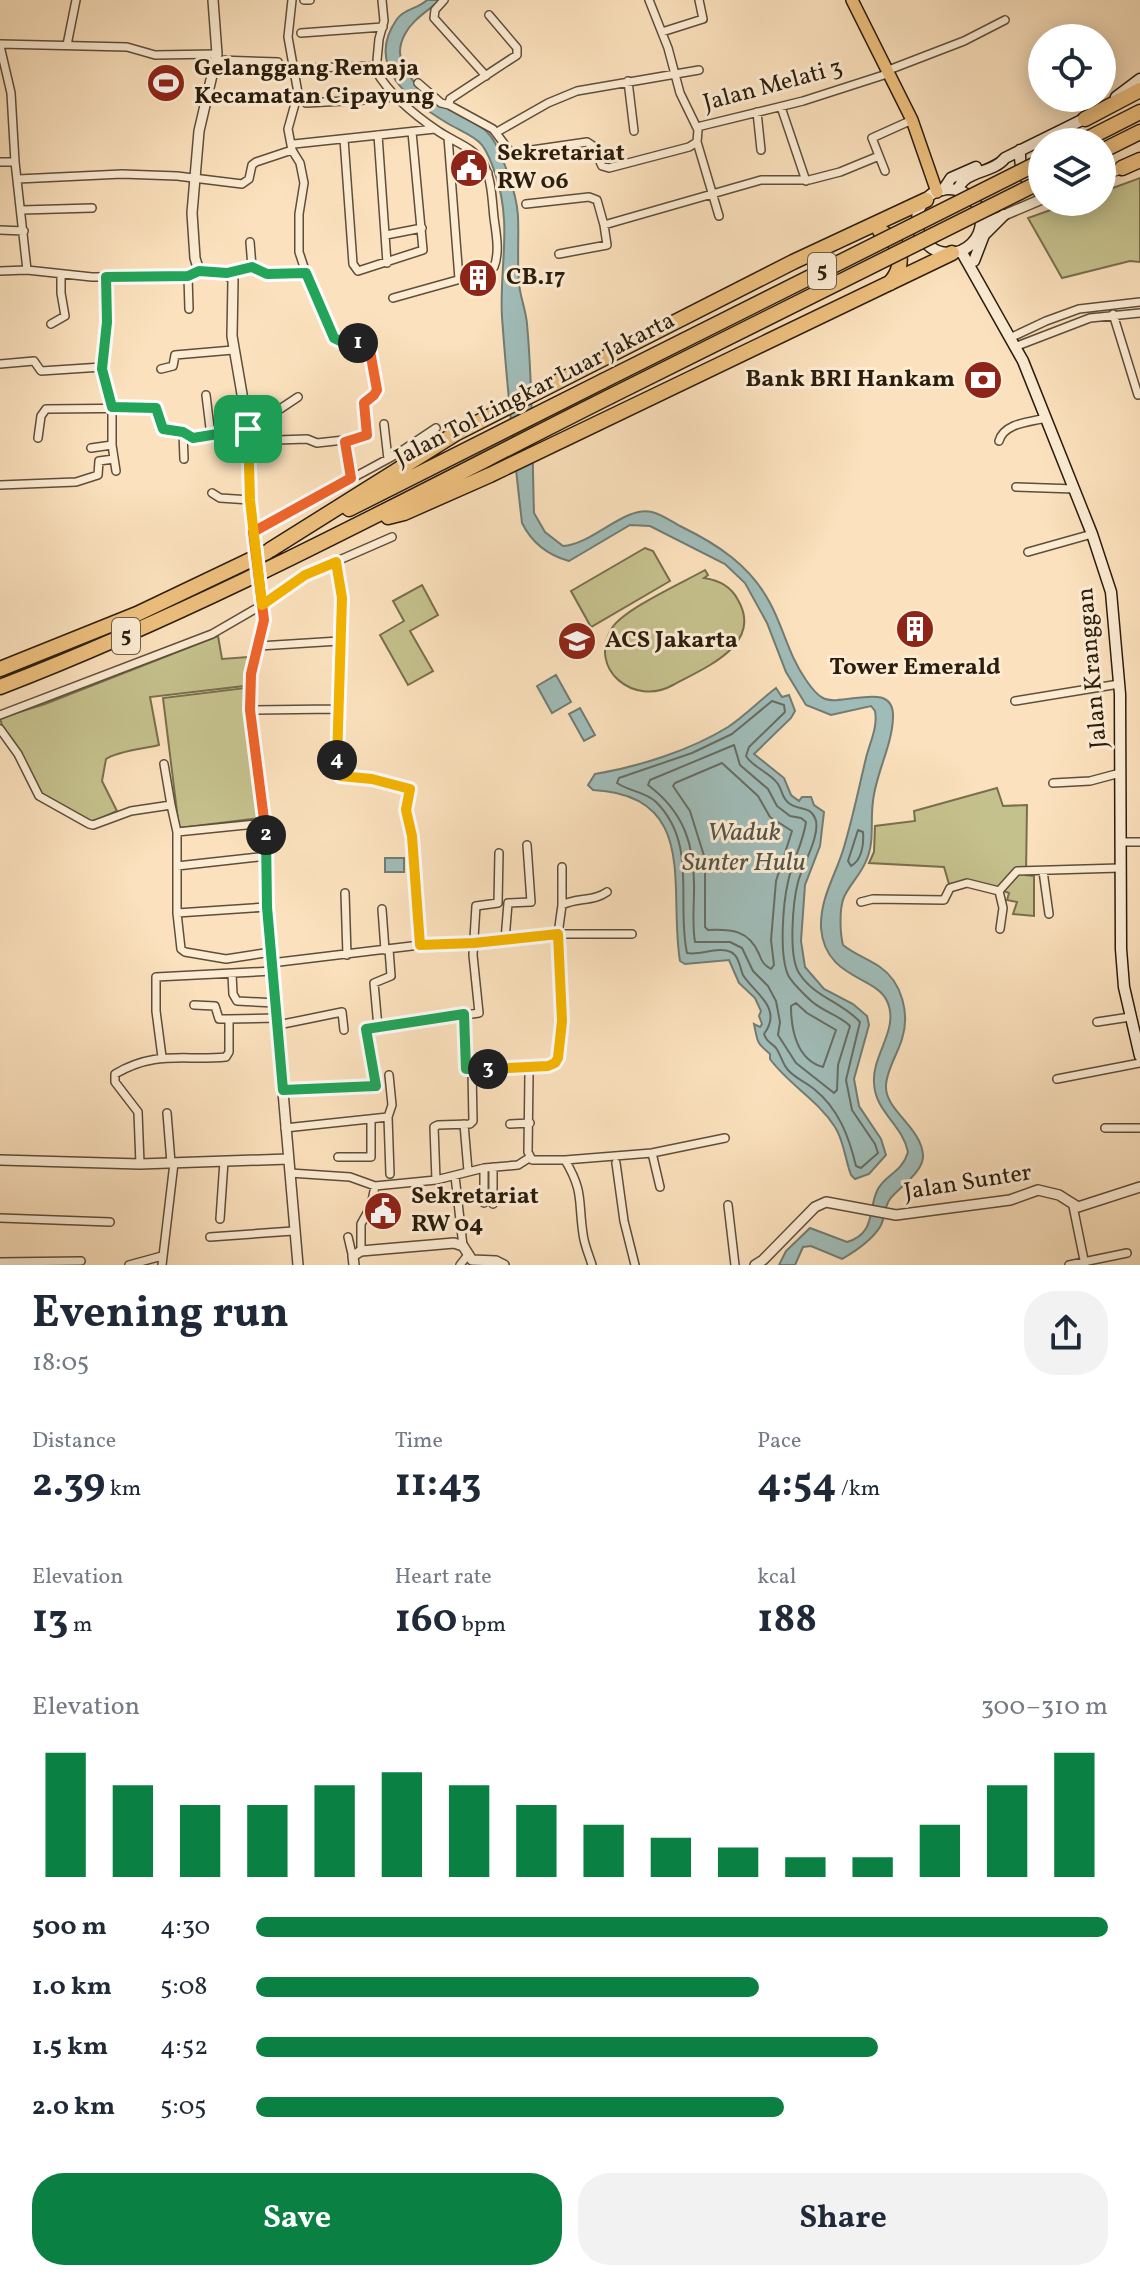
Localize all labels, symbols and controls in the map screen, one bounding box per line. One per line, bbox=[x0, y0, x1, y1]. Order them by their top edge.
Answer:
map controls bbox=[1028, 24, 1116, 216]
button: locate bbox=[1028, 24, 1116, 112]
street label: Jalan Melati 3 bbox=[700, 51, 846, 121]
place label: Gelanggang Remaja Kecamatan Cipayung bbox=[194, 52, 434, 114]
sports icon: Gelanggang Remaja Kecamatan Cipayung bbox=[145, 62, 187, 104]
button: layers bbox=[1028, 128, 1116, 216]
place label: Sekretariat RW 06 bbox=[497, 137, 625, 199]
public building icon: Sekretariat RW 06 bbox=[448, 147, 490, 189]
road number: 5 bbox=[808, 253, 836, 289]
building icon: CB.17 bbox=[457, 257, 499, 299]
place label: CB.17 bbox=[506, 261, 565, 295]
street label: Jalan Tol Lingkar Luar Jakarta bbox=[389, 304, 681, 476]
pin: 1 bbox=[338, 323, 378, 363]
text: 1 bbox=[354, 327, 362, 358]
bank icon: Bank BRI Hankam bbox=[962, 359, 1004, 401]
place label: Bank BRI Hankam bbox=[745, 363, 955, 397]
pin bbox=[214, 395, 282, 463]
icon: arrive bbox=[226, 407, 270, 451]
street label: Jalan Kranggan bbox=[1069, 586, 1117, 750]
building icon: Tower Emerald bbox=[894, 608, 936, 650]
road number: 5 bbox=[112, 618, 140, 654]
school or university icon: ACS Jakarta bbox=[556, 620, 598, 662]
place label: ACS Jakarta bbox=[605, 624, 738, 658]
place label: Tower Emerald bbox=[829, 651, 1001, 685]
pin: 4 bbox=[317, 740, 357, 780]
text: 4 bbox=[330, 744, 344, 775]
pin: 2 bbox=[246, 815, 286, 855]
water label: Waduk Sunter Hulu bbox=[682, 815, 806, 881]
text: 2 bbox=[260, 819, 272, 850]
pin: 3 bbox=[468, 1049, 508, 1089]
text: 3 bbox=[482, 1053, 494, 1084]
street label: Jalan Sunter bbox=[902, 1156, 1034, 1210]
place label: Sekretariat RW 04 bbox=[411, 1180, 539, 1242]
public building icon: Sekretariat RW 04 bbox=[362, 1190, 404, 1232]
text: Evening run bbox=[32, 1284, 289, 1345]
button: share bbox=[1024, 1291, 1108, 1375]
text: 18:05 bbox=[32, 1345, 89, 1381]
text: Distance bbox=[32, 1426, 116, 1457]
text: Time bbox=[395, 1426, 443, 1457]
text: Pace bbox=[757, 1426, 801, 1457]
text: 2.39 bbox=[32, 1457, 105, 1513]
text: 11:43 bbox=[395, 1457, 481, 1513]
text: 4:54 bbox=[757, 1457, 836, 1513]
text: km bbox=[105, 1474, 141, 1505]
text: /km bbox=[836, 1474, 880, 1505]
text: Elevation bbox=[32, 1562, 123, 1593]
text: Heart rate bbox=[395, 1562, 492, 1593]
text: kcal bbox=[757, 1562, 796, 1593]
text: 13 bbox=[32, 1593, 68, 1649]
text: 160 bbox=[395, 1593, 457, 1649]
text: 188 bbox=[757, 1593, 817, 1649]
text: m bbox=[68, 1610, 92, 1641]
text: bpm bbox=[457, 1610, 506, 1641]
text: Elevation bbox=[32, 1689, 140, 1725]
text: 300–310 m bbox=[981, 1689, 1108, 1725]
text: 500 m bbox=[32, 1909, 107, 1945]
text: 4:30 bbox=[160, 1909, 210, 1945]
text: 1.0 km bbox=[32, 1969, 112, 2005]
text: 5:08 bbox=[160, 1969, 207, 2005]
text: 1.5 km bbox=[32, 2029, 108, 2065]
text: 4:52 bbox=[160, 2029, 208, 2065]
text: 2.0 km bbox=[32, 2089, 115, 2125]
text: 5:05 bbox=[160, 2089, 207, 2125]
button: Save bbox=[32, 2173, 562, 2265]
button: Share bbox=[578, 2173, 1108, 2265]

